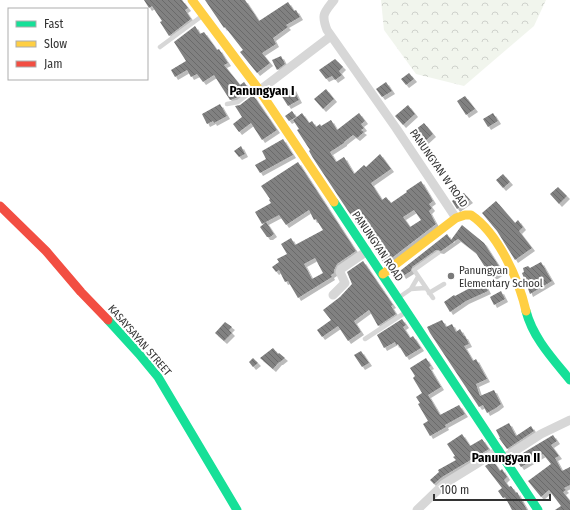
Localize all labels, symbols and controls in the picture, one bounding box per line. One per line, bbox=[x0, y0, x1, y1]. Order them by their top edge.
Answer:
legend bbox=[8, 8, 148, 80]
text: Fast bbox=[44, 17, 63, 31]
text: Slow bbox=[44, 37, 67, 51]
text: Jam bbox=[44, 57, 62, 71]
district label: Panungyan I bbox=[229, 83, 295, 98]
street label: PANUNGYAN W ROAD bbox=[407, 127, 470, 210]
street label: PANUNGYAN ROAD bbox=[349, 209, 406, 284]
place label: Panungyan Elementary School bbox=[459, 264, 543, 290]
marker: Panungyan Elementary School bbox=[446, 271, 456, 281]
street label: KASAYSAYAN STREET bbox=[105, 302, 175, 379]
district label: Panungyan II bbox=[472, 450, 540, 465]
scale bar bbox=[434, 476, 550, 502]
text: 100 m bbox=[440, 483, 469, 497]

